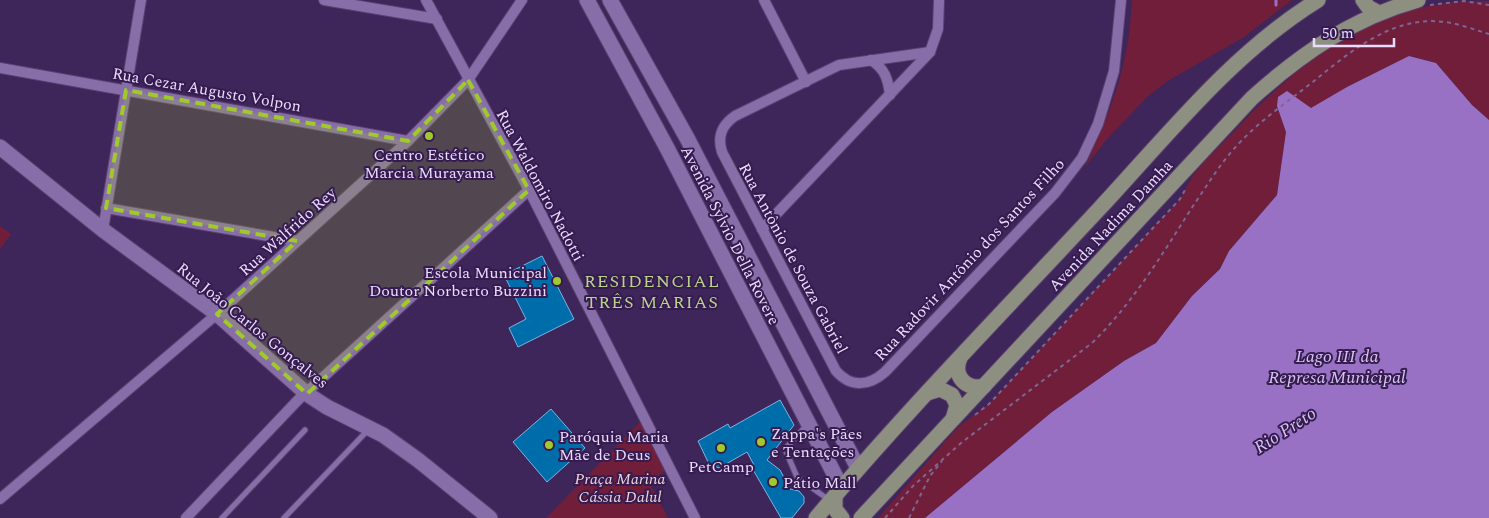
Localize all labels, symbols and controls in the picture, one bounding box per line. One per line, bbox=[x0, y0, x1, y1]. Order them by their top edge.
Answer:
scale bar bbox=[1314, 15, 1394, 47]
text: 50 m bbox=[1322, 22, 1354, 45]
street label: Rua Cezar Augusto Volpon bbox=[110, 62, 303, 118]
street label: Rua Waldomiro Nadotti bbox=[490, 105, 590, 266]
marker: Centro Estético Marcia Murayama bbox=[423, 130, 435, 142]
street label: Avenida Sylvio Della Rovere bbox=[674, 142, 786, 329]
place label: Centro Estético Marcia Murayama bbox=[364, 143, 494, 185]
street label: Rua Radovir Antônio dos Santos Filho bbox=[869, 153, 1071, 367]
street label: Avenida Nadima Damha bbox=[1043, 154, 1179, 297]
street label: Rua Antônio de Souza Gabriel bbox=[732, 159, 854, 358]
street label: Rua Walfrido Rey bbox=[234, 181, 343, 282]
street label: Rua João Carlos Gonçalves bbox=[171, 257, 333, 395]
place label: Escola Municipal Doutor Norberto Buzzini bbox=[369, 261, 547, 303]
district label: RESIDENCIAL TRÊS MARIAS bbox=[584, 268, 720, 316]
marker: Escola Municipal Doutor Norberto Buzzini bbox=[551, 275, 563, 287]
water label: Lago III da Represa Municipal bbox=[1268, 343, 1406, 391]
water label: Rio Preto bbox=[1249, 400, 1322, 461]
place label: Zappa's Pães e Tentações bbox=[771, 422, 863, 464]
place label: Paróquia Maria Mãe de Deus bbox=[559, 425, 669, 467]
marker: Zappa's Pães e Tentações bbox=[755, 436, 767, 448]
marker: Paróquia Maria Mãe de Deus bbox=[543, 439, 555, 451]
marker: PetCamp bbox=[715, 442, 727, 454]
place label: PetCamp bbox=[688, 455, 754, 479]
park label: Praça Marina Cássia Dalul bbox=[575, 467, 665, 509]
place label: Pátio Mall bbox=[783, 471, 857, 495]
marker: Pátio Mall bbox=[767, 476, 779, 488]

